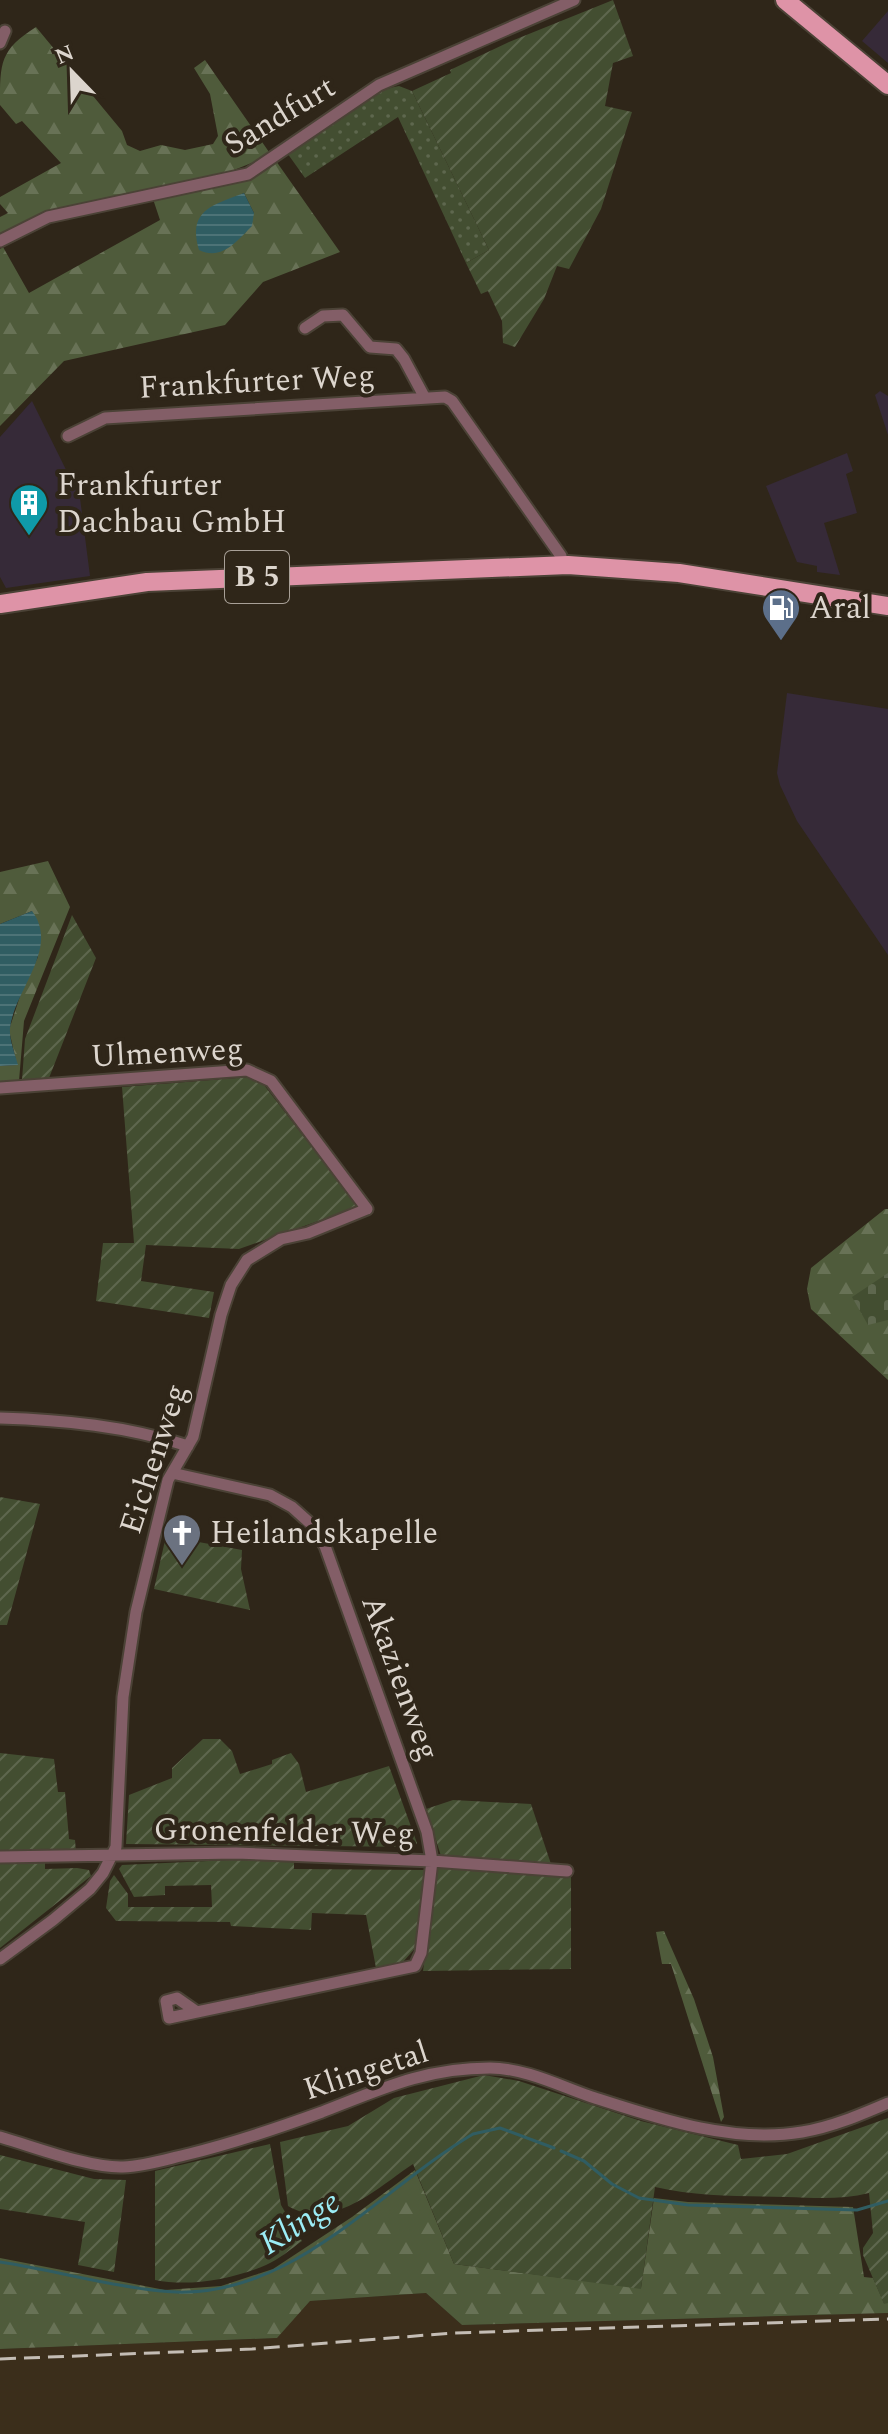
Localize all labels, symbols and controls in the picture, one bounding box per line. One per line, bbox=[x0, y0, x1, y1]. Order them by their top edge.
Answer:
north arrow bbox=[32, 32, 112, 112]
text: N bbox=[50, 36, 80, 74]
street label: Sandfurt bbox=[215, 63, 345, 169]
street label: Frankfurter Weg bbox=[138, 351, 376, 413]
place label: Frankfurter Dachbau GmbH bbox=[57, 461, 286, 547]
building icon: Frankfurter Dachbau GmbH bbox=[8, 482, 50, 537]
road number: B 5 bbox=[225, 551, 289, 603]
place label: Aral bbox=[809, 584, 871, 633]
fuel station icon: Aral bbox=[760, 587, 802, 642]
street label: Ulmenweg bbox=[89, 1025, 245, 1081]
street label: Eichenweg bbox=[107, 1377, 201, 1541]
place label: Heilandskapelle bbox=[210, 1509, 438, 1558]
church icon: Heilandskapelle bbox=[161, 1512, 203, 1567]
street label: Akazienweg bbox=[347, 1588, 453, 1768]
street label: Gronenfelder Weg bbox=[153, 1805, 415, 1859]
street label: Klingetal bbox=[297, 2028, 435, 2114]
water label: Klinge bbox=[249, 2177, 351, 2269]

